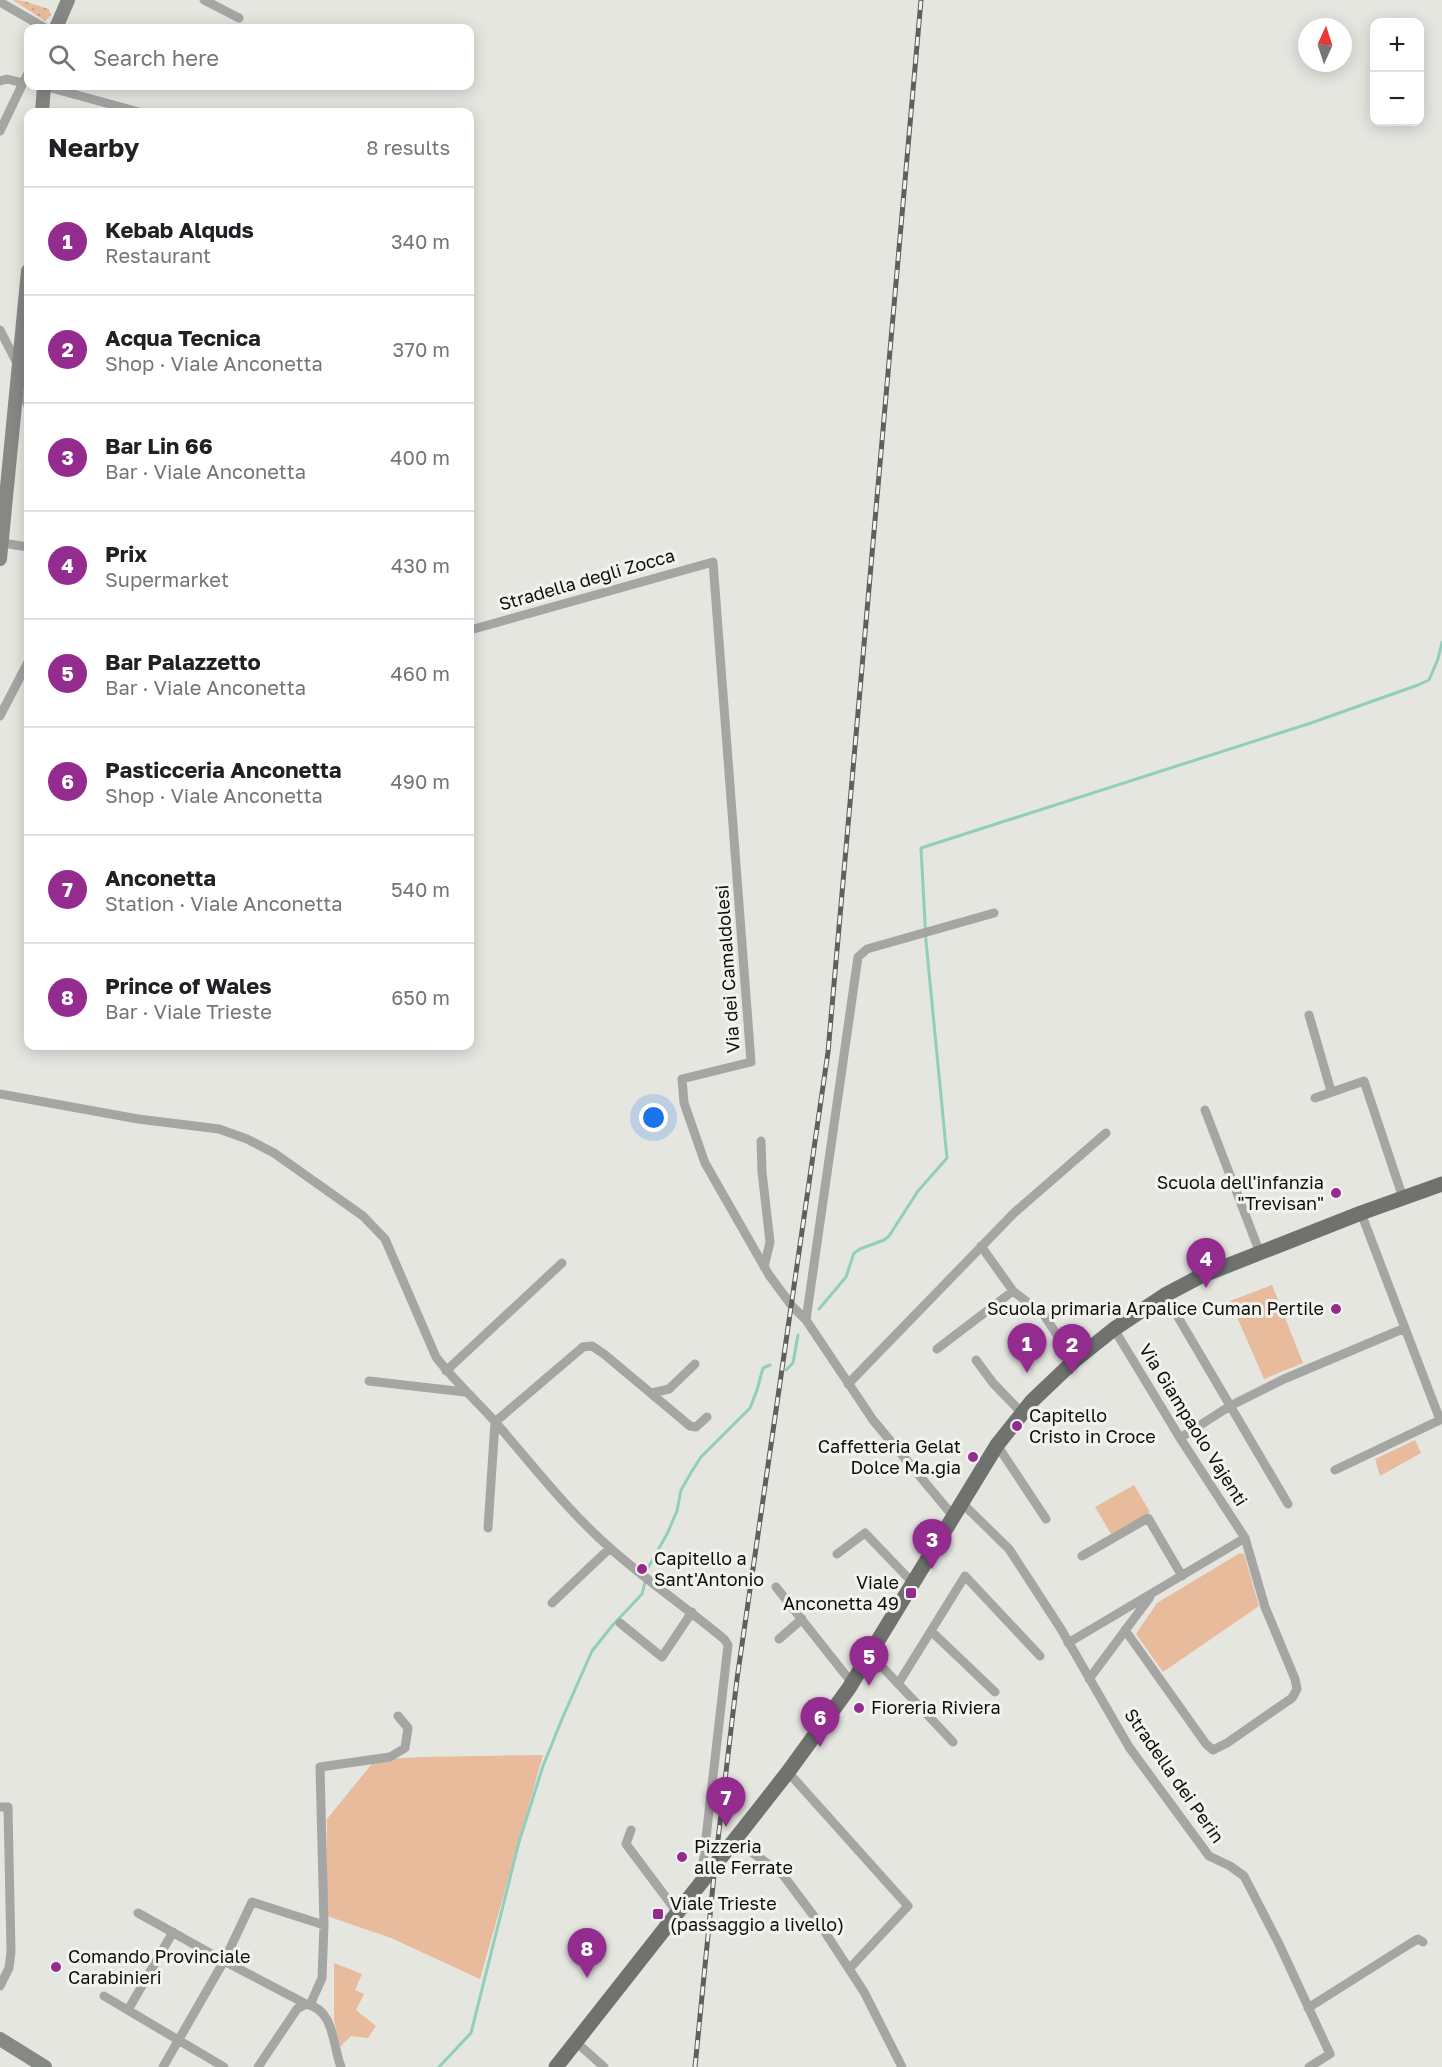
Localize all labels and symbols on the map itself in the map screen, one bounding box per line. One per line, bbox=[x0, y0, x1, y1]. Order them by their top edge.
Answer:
north arrow bbox=[1298, 18, 1352, 72]
street label: Stradella degli Zocca bbox=[496, 543, 677, 615]
street label: Via dei Camaldolesi bbox=[710, 884, 744, 1054]
your location bbox=[639, 1103, 668, 1132]
place label: Scuola dell'infanzia "Trevisan" bbox=[1157, 1171, 1324, 1214]
marker: Scuola dell'infanzia "Trevisan" bbox=[1329, 1186, 1343, 1200]
pin: 4 bbox=[1186, 1238, 1226, 1288]
place label: Scuola primaria Arpalice Cuman Pertile bbox=[987, 1297, 1324, 1319]
marker: Scuola primaria Arpalice Cuman Pertile bbox=[1329, 1302, 1343, 1316]
pin: 1 bbox=[1008, 1324, 1046, 1373]
pin: 2 bbox=[1052, 1324, 1092, 1374]
street label: Via Giampaolo Vajenti bbox=[1135, 1339, 1253, 1510]
place label: Capitello Cristo in Croce bbox=[1029, 1404, 1156, 1447]
marker: Capitello Cristo in Croce bbox=[1010, 1419, 1024, 1433]
place label: Caffetteria Gelat Dolce Ma.gia bbox=[818, 1435, 961, 1478]
marker: Caffetteria Gelat Dolce Ma.gia bbox=[966, 1450, 980, 1464]
pin: 3 bbox=[912, 1520, 952, 1569]
place label: Capitello a Sant'Antonio bbox=[654, 1547, 764, 1590]
marker: Capitello a Sant'Antonio bbox=[635, 1562, 649, 1576]
place label: Viale Anconetta 49 bbox=[783, 1571, 899, 1614]
marker: Viale Anconetta 49 bbox=[904, 1586, 918, 1600]
pin: 5 bbox=[850, 1636, 888, 1686]
place label: Fioreria Riviera bbox=[871, 1696, 1001, 1718]
pin: 6 bbox=[800, 1698, 840, 1747]
marker: Fioreria Riviera bbox=[852, 1701, 866, 1715]
street label: Stradella dei Perin bbox=[1120, 1704, 1229, 1847]
pin: 7 bbox=[706, 1778, 746, 1827]
place label: Pizzeria alle Ferrate bbox=[694, 1835, 793, 1878]
marker: Pizzeria alle Ferrate bbox=[675, 1850, 689, 1864]
place label: Viale Trieste (passaggio a livello) bbox=[670, 1892, 844, 1935]
marker: Viale Trieste (passaggio a livello) bbox=[651, 1907, 665, 1921]
pin: 8 bbox=[568, 1928, 606, 1978]
place label: Comando Provinciale Carabinieri bbox=[68, 1945, 250, 1988]
marker: Comando Provinciale Carabinieri bbox=[49, 1960, 63, 1974]

